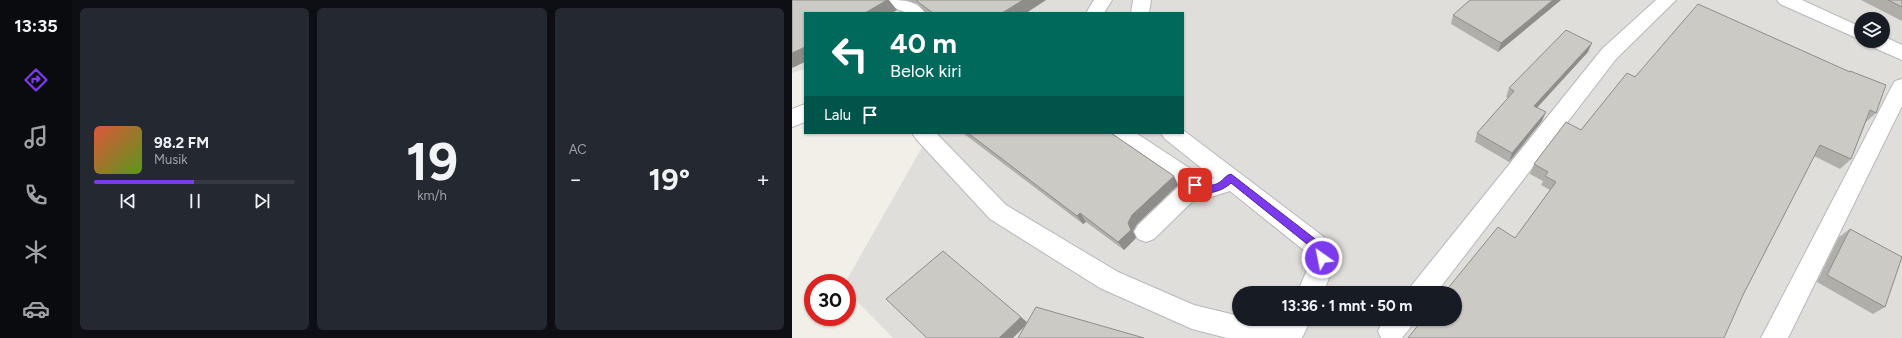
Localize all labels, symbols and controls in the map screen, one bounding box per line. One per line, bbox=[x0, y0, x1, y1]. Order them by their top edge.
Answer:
map controls bbox=[1854, 12, 1890, 48]
button: layers bbox=[1854, 12, 1890, 48]
text: 13:35 bbox=[14, 15, 58, 37]
text: 40 m bbox=[890, 26, 957, 60]
icon: left bbox=[824, 28, 876, 80]
text: Belok kiri bbox=[890, 60, 962, 82]
icon: directions bbox=[22, 66, 50, 94]
icon: arrive bbox=[859, 104, 881, 126]
text: Lalu bbox=[824, 106, 851, 124]
icon: music bbox=[22, 123, 50, 151]
text: 19 bbox=[406, 131, 458, 193]
text: 98.2 FM bbox=[154, 134, 209, 152]
text: AC bbox=[569, 142, 587, 157]
text: Musik bbox=[154, 152, 188, 167]
text: 19° bbox=[649, 161, 690, 198]
text: − bbox=[569, 166, 582, 193]
text: + bbox=[756, 166, 770, 193]
pin bbox=[1178, 168, 1212, 202]
icon: arrive bbox=[1184, 174, 1206, 196]
icon: phone bbox=[22, 181, 50, 209]
text: km/h bbox=[417, 188, 447, 203]
icon: previous bbox=[117, 190, 139, 212]
icon: pause bbox=[184, 190, 206, 212]
icon: next bbox=[251, 190, 273, 212]
position arrow bbox=[1301, 237, 1343, 279]
icon: climate bbox=[22, 238, 50, 266]
speed limit sign: 30 bbox=[804, 274, 856, 326]
icon: car bbox=[22, 295, 50, 323]
text: 13:36 · 1 mnt · 50 m bbox=[1282, 297, 1412, 315]

